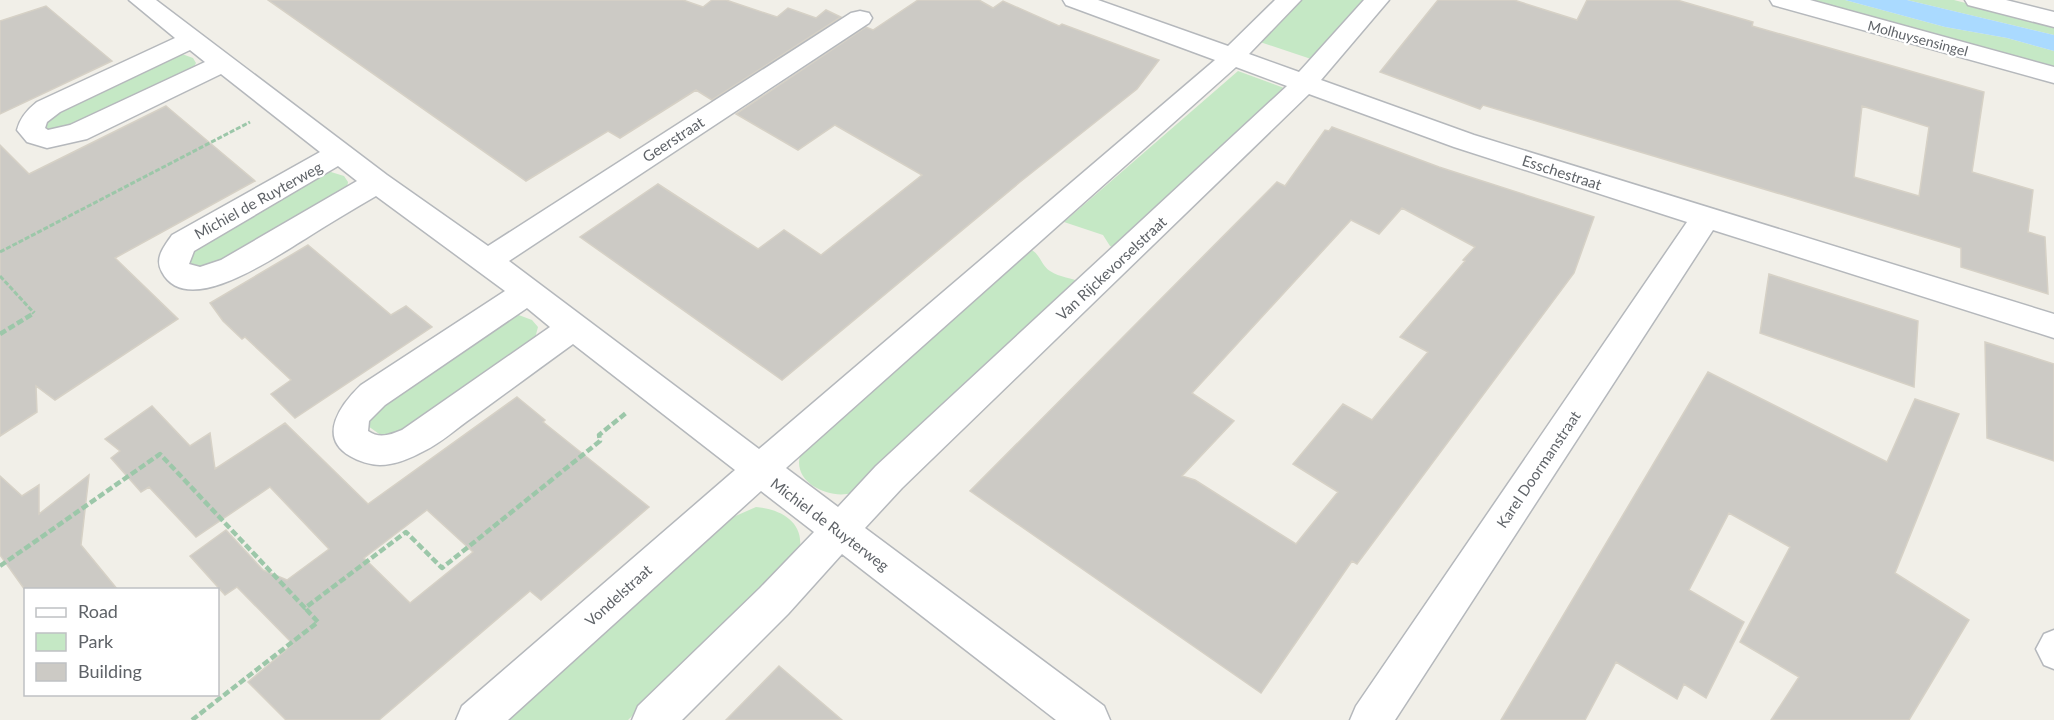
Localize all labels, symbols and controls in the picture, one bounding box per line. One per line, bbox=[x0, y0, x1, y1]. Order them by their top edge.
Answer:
street label: Molhuysensingel bbox=[1866, 16, 1970, 60]
street label: Geerstraat bbox=[639, 112, 708, 165]
street label: Esschestraat bbox=[1520, 151, 1605, 193]
street label: Michiel de Ruyterweg bbox=[191, 157, 325, 243]
street label: Van Rijckevorselstraat bbox=[1052, 212, 1170, 324]
street label: Karel Doormanstraat bbox=[1492, 407, 1584, 531]
street label: Michiel de Ruyterweg bbox=[767, 474, 893, 574]
street label: Vondelstraat bbox=[581, 560, 655, 630]
legend bbox=[24, 588, 219, 696]
text: Road bbox=[78, 600, 118, 622]
text: Park bbox=[78, 630, 114, 652]
text: Building bbox=[78, 660, 142, 682]

